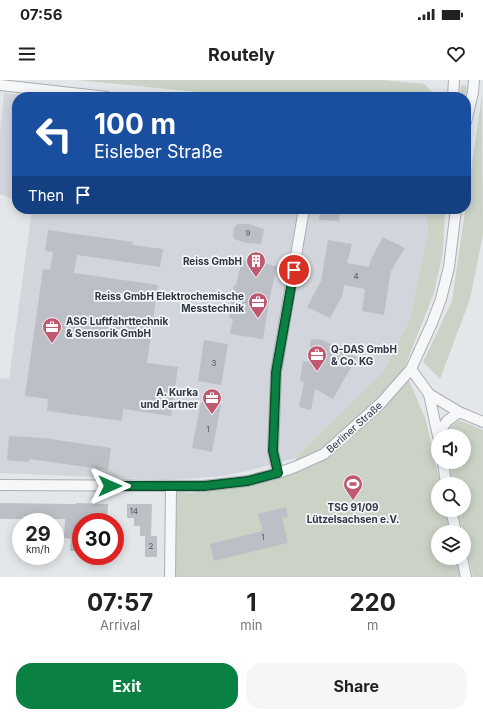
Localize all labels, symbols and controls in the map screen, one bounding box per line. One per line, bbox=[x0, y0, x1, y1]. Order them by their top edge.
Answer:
text: 07:56 bbox=[20, 5, 62, 24]
icon: menu bbox=[16, 43, 38, 65]
icon: heart bbox=[445, 43, 467, 65]
text: Routely bbox=[208, 44, 275, 65]
text: 100 m bbox=[94, 107, 176, 141]
icon: left bbox=[28, 108, 80, 160]
text: Eisleber Straße bbox=[94, 141, 223, 162]
icon: arrive bbox=[72, 184, 94, 206]
text: Then bbox=[28, 186, 64, 205]
house number: 9 bbox=[246, 228, 251, 238]
building icon: Reiss GmbH bbox=[245, 250, 267, 278]
pin bbox=[277, 253, 311, 287]
place label: Reiss GmbH bbox=[183, 255, 242, 267]
icon: arrive bbox=[283, 259, 305, 281]
house number: 4 bbox=[353, 271, 359, 281]
place label: Reiss GmbH Elektrochemische Messtechnik bbox=[95, 290, 244, 314]
office icon: Reiss GmbH Elektrochemische Messtechnik bbox=[247, 291, 269, 319]
place label: ASG Luftfahrttechnik & Sensorik GmbH bbox=[66, 315, 168, 339]
office icon: ASG Luftfahrttechnik & Sensorik GmbH bbox=[41, 316, 63, 344]
place label: Q-DAS GmbH & Co. KG bbox=[331, 343, 397, 367]
office icon: Q-DAS GmbH & Co. KG bbox=[306, 344, 328, 372]
house number: 3 bbox=[212, 358, 217, 368]
place label: A. Kurka und Partner bbox=[141, 386, 198, 410]
office icon: A. Kurka und Partner bbox=[201, 387, 223, 415]
street label: Berliner Straße bbox=[324, 399, 384, 455]
house number: 1 bbox=[206, 424, 210, 434]
map controls bbox=[431, 429, 471, 565]
button: sound bbox=[431, 429, 471, 469]
position arrow bbox=[89, 465, 131, 507]
sports icon: TSG 91/09 Lützelsachsen e.V. bbox=[342, 473, 364, 501]
button: search bbox=[431, 477, 471, 517]
place label: TSG 91/09 Lützelsachsen e.V. bbox=[307, 501, 399, 525]
house number: 14 bbox=[130, 506, 138, 516]
speed limit sign: 30 bbox=[72, 513, 124, 565]
text: 29 bbox=[25, 522, 51, 546]
button: layers bbox=[431, 525, 471, 565]
house number: 1 bbox=[261, 532, 265, 542]
house number: 2 bbox=[149, 541, 154, 551]
text: km/h bbox=[26, 543, 50, 555]
text: 07:57 bbox=[87, 588, 153, 617]
text: 1 bbox=[246, 588, 257, 617]
text: 220 bbox=[350, 588, 396, 617]
text: Arrival bbox=[100, 617, 140, 633]
text: min bbox=[240, 617, 262, 633]
text: m bbox=[367, 617, 378, 633]
button: Exit bbox=[16, 663, 238, 709]
button: Share bbox=[246, 663, 467, 709]

